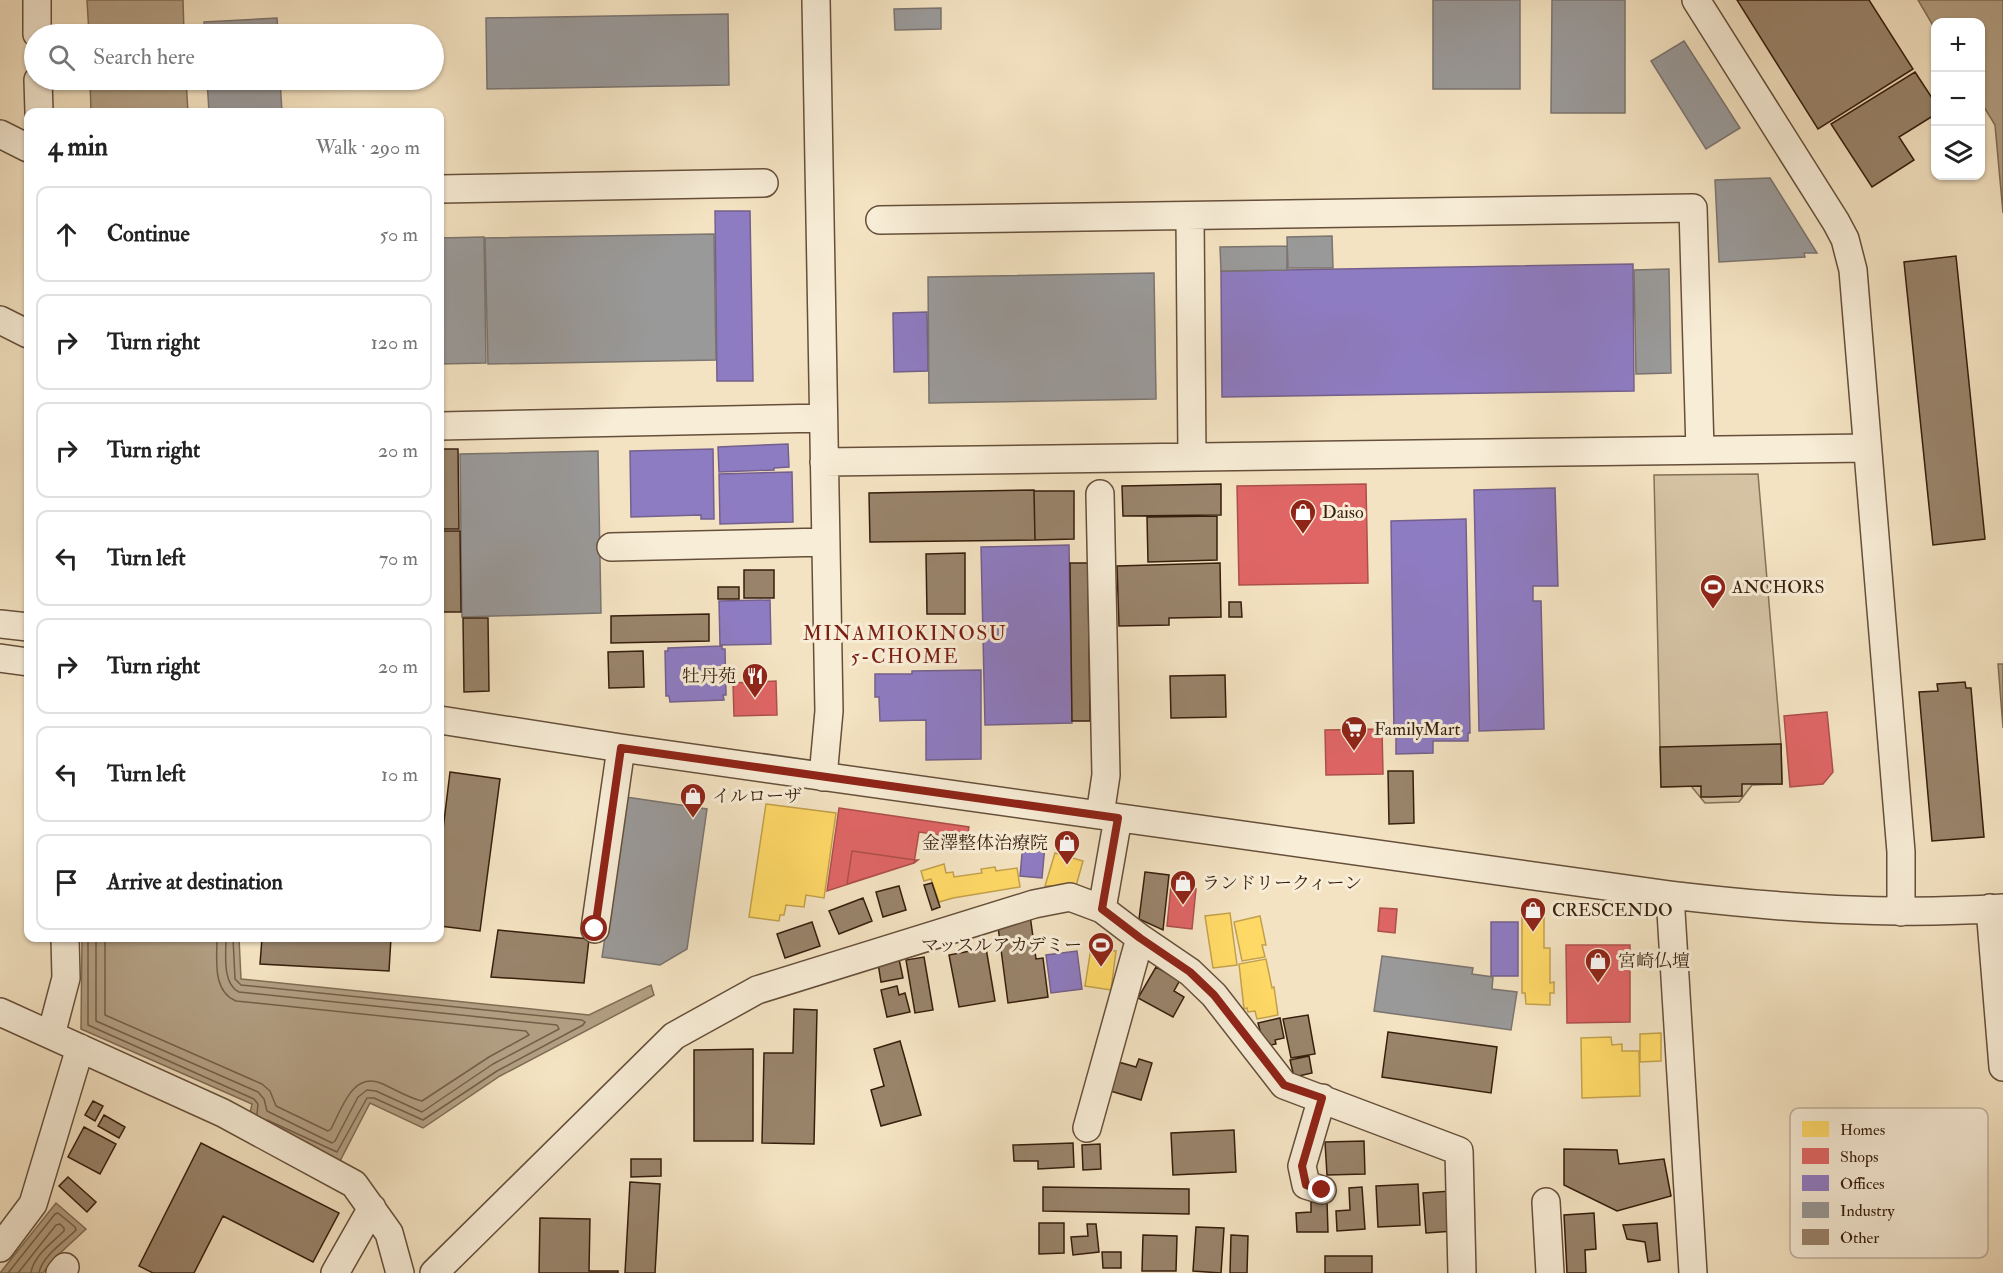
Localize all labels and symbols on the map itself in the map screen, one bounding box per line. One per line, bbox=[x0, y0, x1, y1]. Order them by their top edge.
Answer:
shop icon: Daiso bbox=[1288, 497, 1318, 535]
place label: Daiso bbox=[1322, 501, 1364, 524]
sports icon: ANCHORS bbox=[1698, 572, 1728, 610]
place label: ANCHORS bbox=[1731, 576, 1825, 599]
district label: MINAMIOKINOSU 5-CHOME bbox=[803, 621, 1007, 669]
restaurant icon: 牡丹苑 bbox=[740, 661, 770, 699]
place label: 牡丹苑 bbox=[682, 665, 736, 688]
supermarket icon: FamilyMart bbox=[1339, 714, 1369, 752]
place label: FamilyMart bbox=[1374, 718, 1460, 741]
shop icon: イルローザ bbox=[678, 781, 708, 819]
place label: イルローザ bbox=[712, 785, 802, 808]
shop icon: 金澤整体治療院 bbox=[1052, 828, 1082, 866]
place label: 金澤整体治療院 bbox=[922, 832, 1048, 855]
shop icon: ランドリークィーン bbox=[1168, 868, 1198, 906]
place label: ランドリークィーン bbox=[1202, 872, 1362, 895]
shop icon: CRESCENDO bbox=[1518, 895, 1548, 933]
place label: CRESCENDO bbox=[1552, 899, 1673, 922]
route start bbox=[581, 915, 607, 941]
sports icon: マッスルアカデミー bbox=[1086, 930, 1116, 968]
place label: マッスルアカデミー bbox=[921, 934, 1082, 957]
shop icon: 宮崎仏壇 bbox=[1583, 946, 1613, 984]
place label: 宮崎仏壇 bbox=[1618, 950, 1690, 973]
legend bbox=[1790, 1108, 1988, 1258]
text: Homes bbox=[1840, 1120, 1885, 1140]
text: Shops bbox=[1840, 1147, 1879, 1168]
text: Offices bbox=[1840, 1174, 1885, 1194]
route end bbox=[1308, 1176, 1334, 1202]
text: Industry bbox=[1840, 1201, 1895, 1221]
text: Other bbox=[1840, 1228, 1879, 1248]

